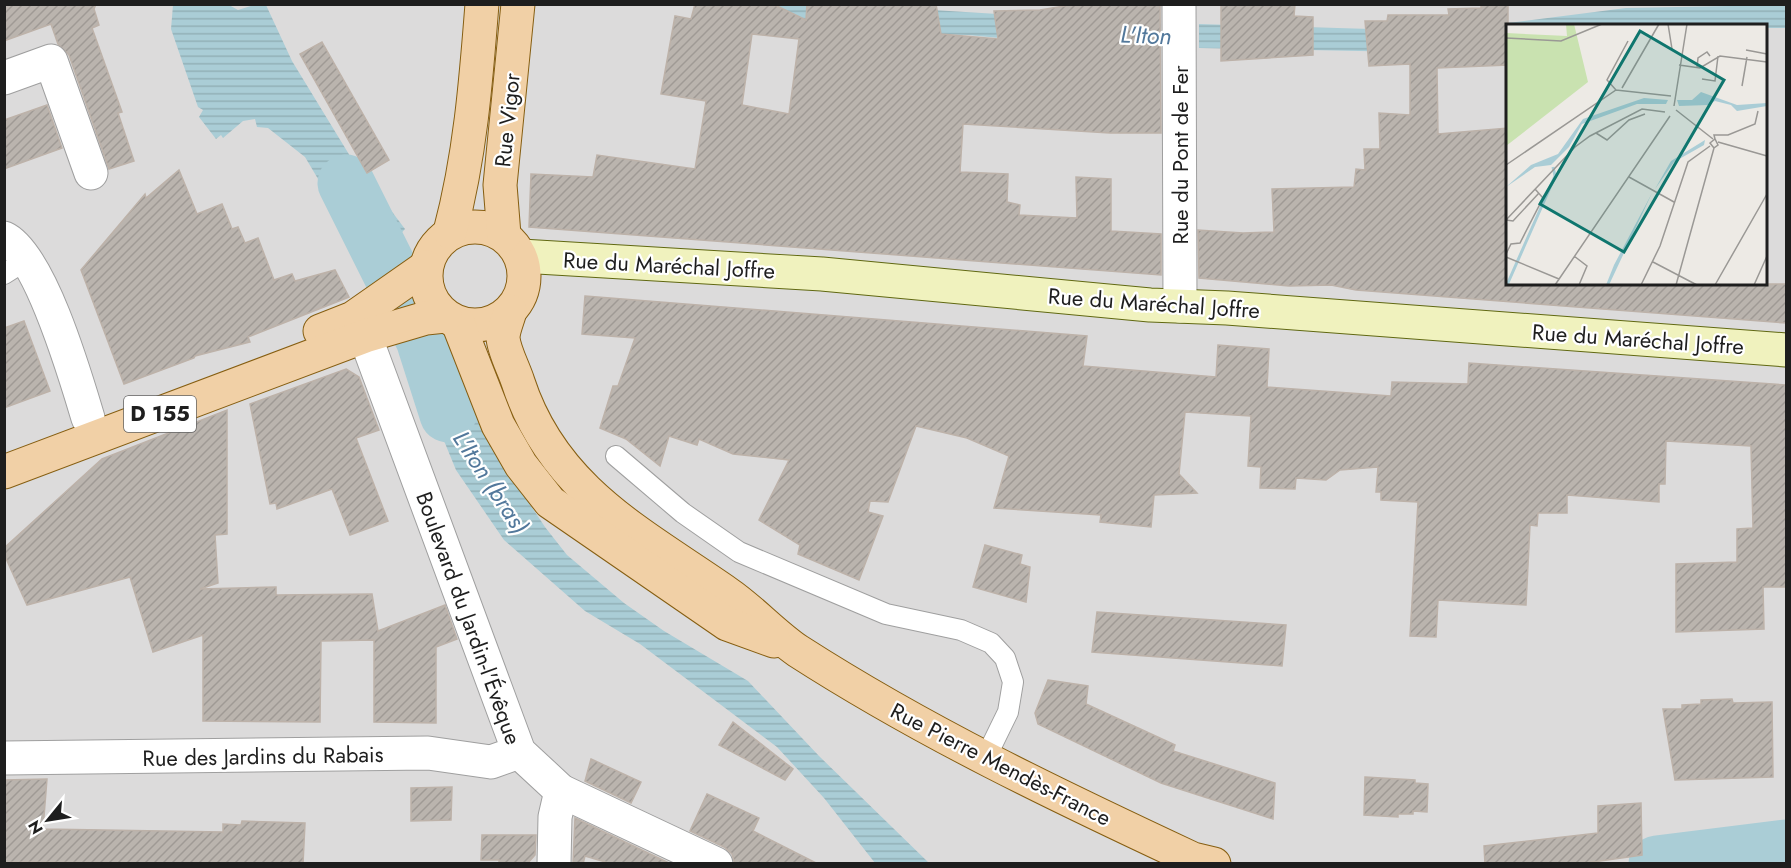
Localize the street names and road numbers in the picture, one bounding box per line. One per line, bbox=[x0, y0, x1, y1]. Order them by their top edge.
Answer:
street label: Rue du Pont de Fer bbox=[1164, 65, 1196, 245]
street label: Rue Vigor bbox=[486, 71, 528, 168]
street label: Rue du Maréchal Joffre bbox=[562, 243, 776, 287]
street label: Rue du Maréchal Joffre bbox=[1047, 280, 1261, 326]
street label: Rue du Maréchal Joffre bbox=[1531, 316, 1745, 362]
road number: D 155 bbox=[124, 396, 196, 432]
street label: Boulevard du Jardin-l'Évêque bbox=[408, 487, 530, 749]
street label: Rue Pierre Mendès-France bbox=[885, 694, 1117, 834]
street label: Rue des Jardins du Rabais bbox=[142, 738, 384, 774]

